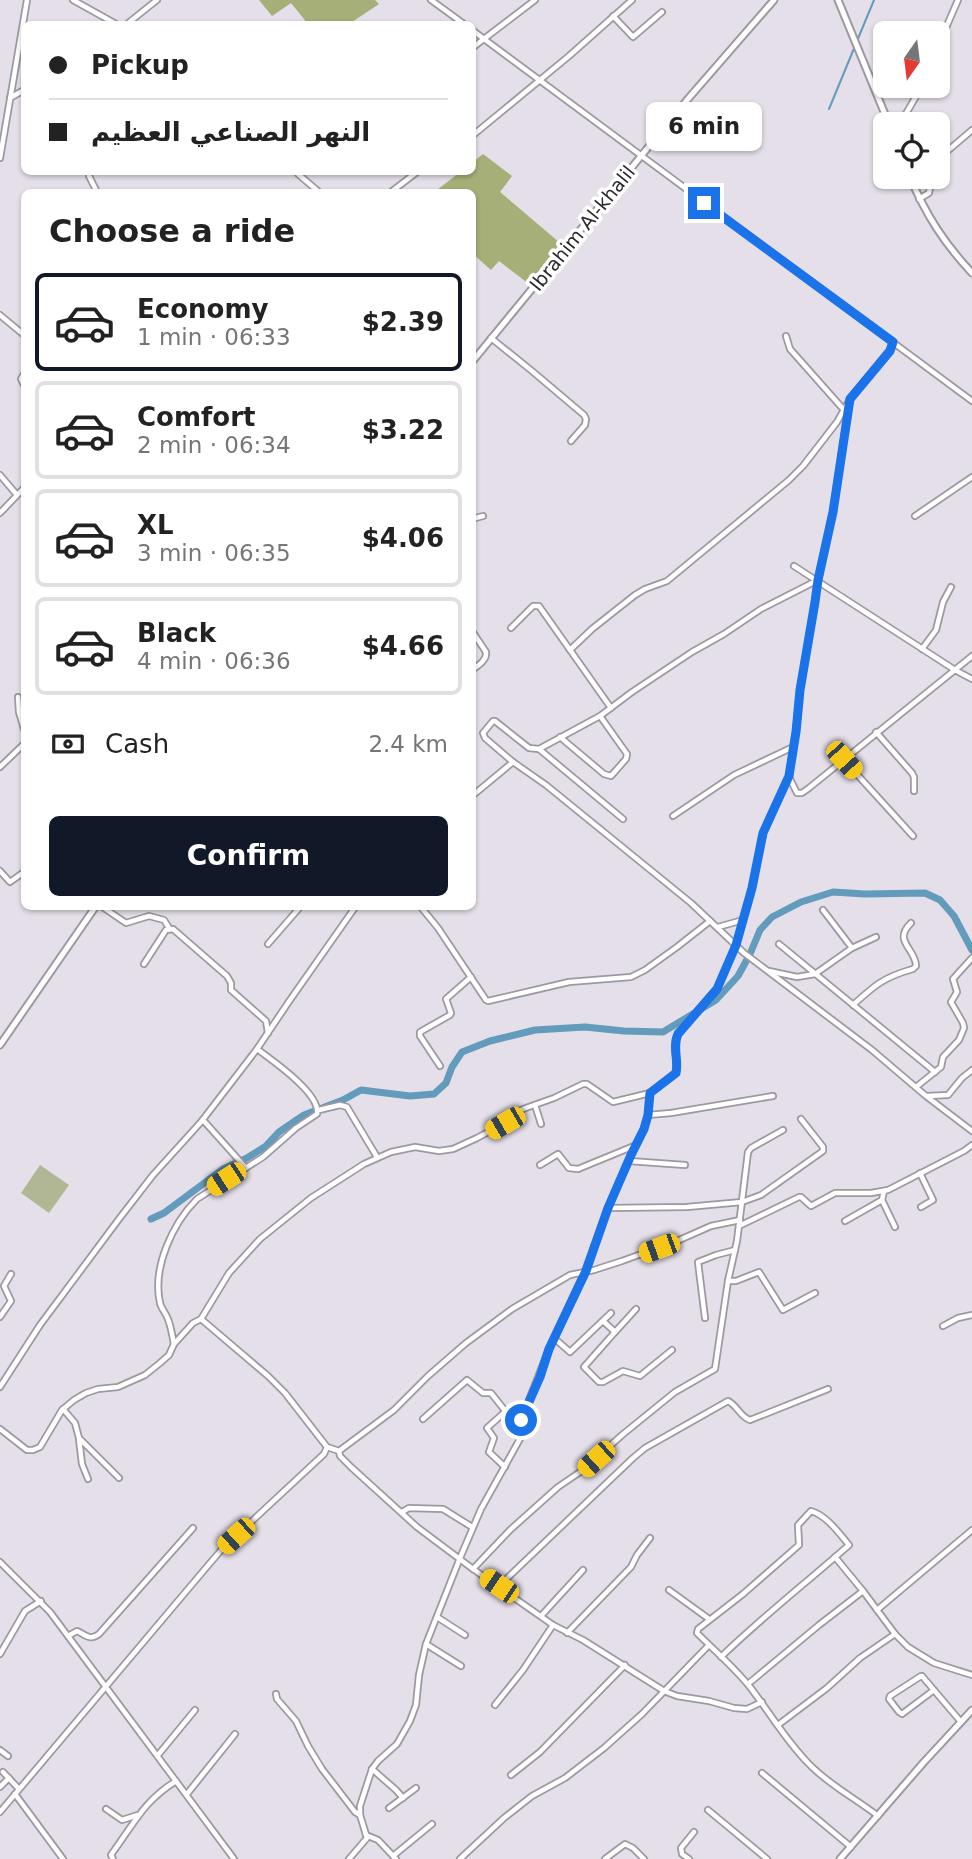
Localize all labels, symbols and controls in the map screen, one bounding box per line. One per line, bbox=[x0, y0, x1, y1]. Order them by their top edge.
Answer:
north arrow bbox=[873, 21, 950, 98]
map controls bbox=[873, 21, 950, 189]
text: Pickup bbox=[91, 50, 189, 80]
callout: 6 min bbox=[646, 102, 762, 150]
button: locate bbox=[873, 112, 950, 189]
text: 6 min bbox=[668, 113, 740, 139]
text: النهر الصناعي العظيم bbox=[91, 117, 370, 147]
street label: Ibrahim Al-khalil bbox=[525, 161, 639, 295]
route end bbox=[688, 187, 720, 219]
text: Choose a ride bbox=[49, 212, 295, 250]
icon: car bbox=[53, 291, 116, 354]
text: Economy bbox=[137, 294, 268, 324]
text: $2.39 bbox=[362, 307, 444, 337]
text: 1 min · 06:33 bbox=[137, 324, 291, 350]
icon: car bbox=[53, 399, 116, 462]
text: Comfort bbox=[137, 402, 255, 432]
text: $3.22 bbox=[362, 415, 444, 445]
text: 2 min · 06:34 bbox=[137, 432, 291, 458]
icon: car bbox=[53, 507, 116, 570]
text: XL bbox=[137, 510, 174, 540]
text: $4.06 bbox=[362, 523, 444, 553]
text: 3 min · 06:35 bbox=[137, 540, 291, 566]
icon: car bbox=[53, 615, 116, 678]
text: Black bbox=[137, 618, 216, 648]
text: $4.66 bbox=[362, 631, 444, 661]
text: 4 min · 06:36 bbox=[137, 648, 291, 674]
icon: cash bbox=[49, 725, 87, 763]
text: Cash bbox=[105, 729, 169, 759]
text: 2.4 km bbox=[368, 731, 448, 757]
car bbox=[823, 737, 866, 783]
button: Confirm bbox=[49, 816, 448, 896]
car bbox=[482, 1103, 529, 1143]
car bbox=[203, 1159, 250, 1199]
car bbox=[636, 1231, 683, 1265]
route start bbox=[505, 1404, 537, 1436]
car bbox=[574, 1437, 619, 1481]
car bbox=[214, 1514, 259, 1558]
car bbox=[476, 1566, 523, 1606]

